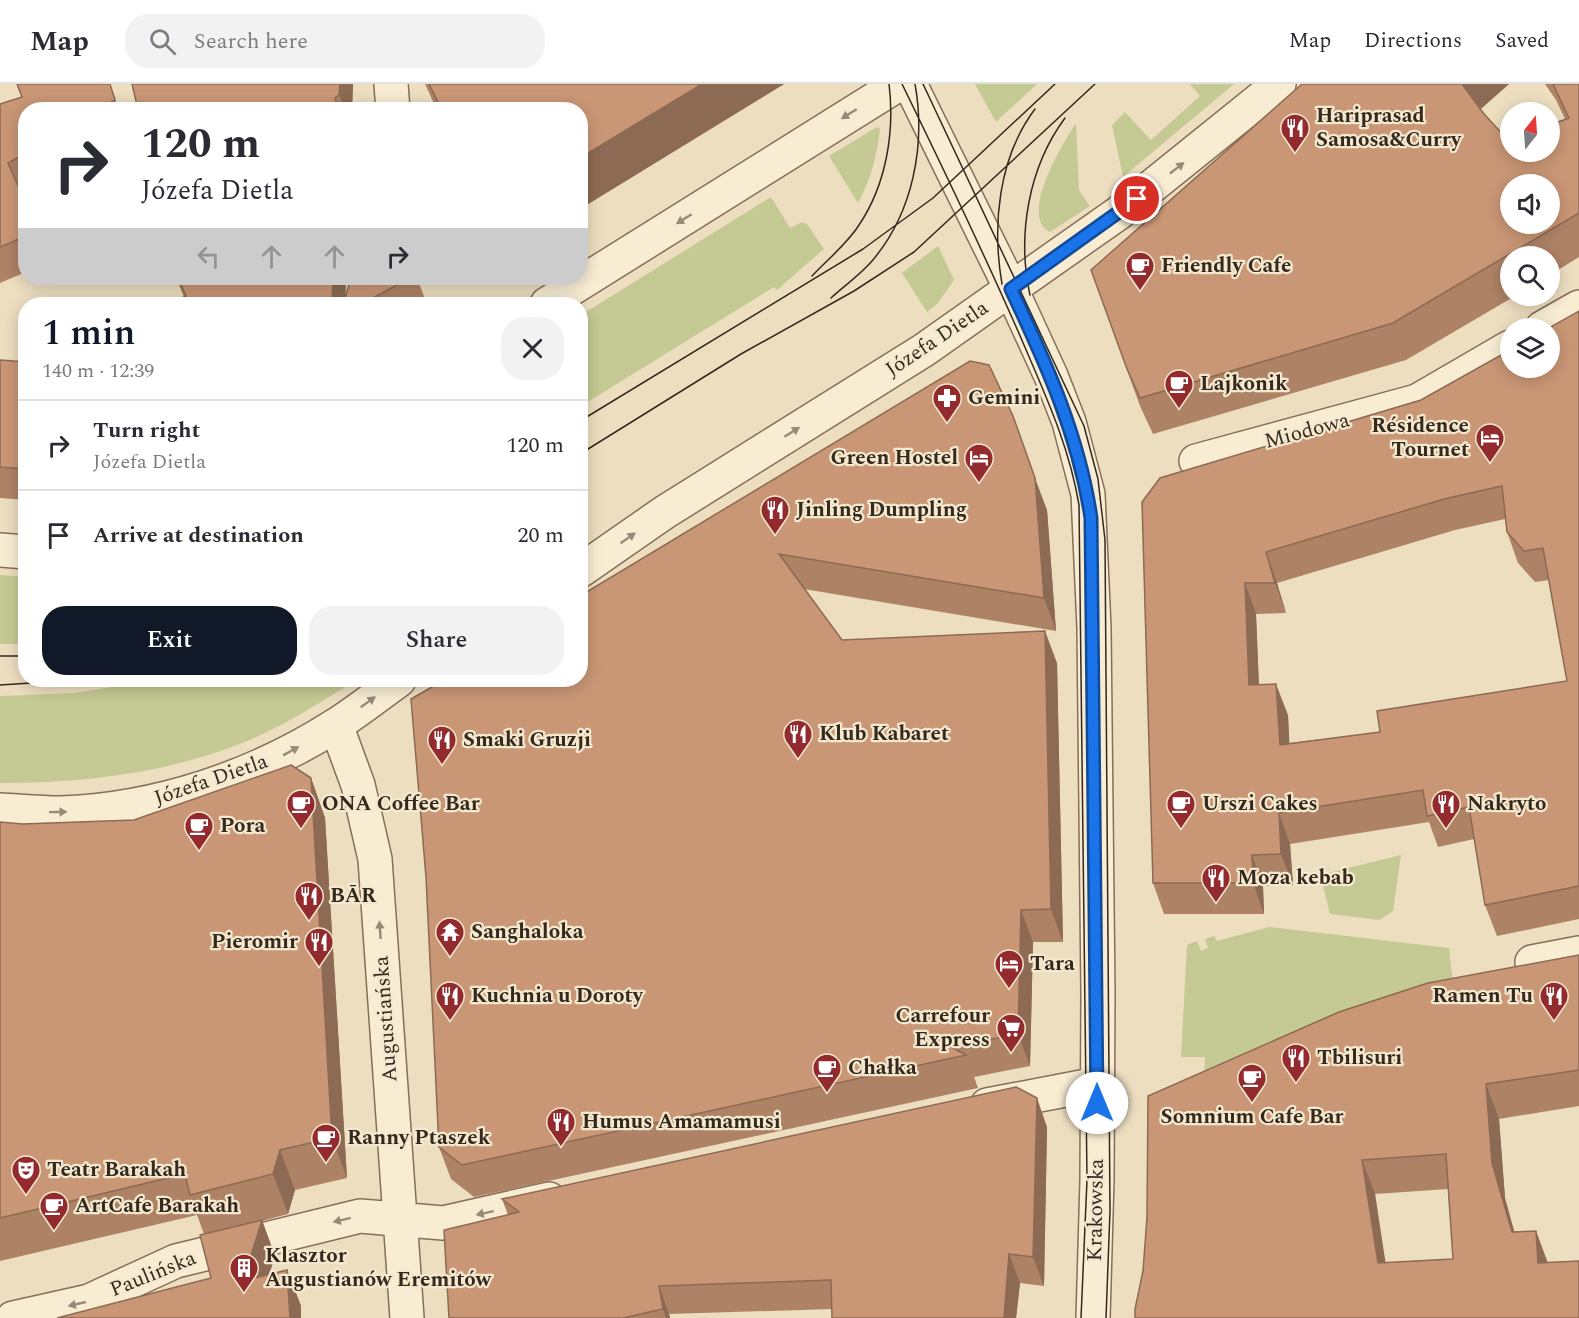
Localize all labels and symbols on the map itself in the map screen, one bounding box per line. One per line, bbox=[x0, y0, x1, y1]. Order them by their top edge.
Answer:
place label: Hariprasad Samosa&Curry bbox=[1316, 100, 1462, 156]
north arrow bbox=[1500, 102, 1560, 162]
one-way arrow bbox=[841, 108, 857, 119]
restaurant icon: Hariprasad Samosa&Curry bbox=[1279, 112, 1311, 154]
one-way arrow bbox=[1169, 161, 1185, 174]
pin bbox=[1111, 173, 1162, 224]
one-way arrow bbox=[676, 213, 692, 224]
cafe icon: Friendly Cafe bbox=[1124, 250, 1156, 292]
place label: Friendly Cafe bbox=[1161, 250, 1291, 282]
street label: Józefa Dietla bbox=[879, 292, 996, 385]
cafe icon: Lajkonik bbox=[1163, 368, 1195, 410]
place label: Lajkonik bbox=[1200, 368, 1288, 400]
pharmacy icon: Gemini bbox=[931, 382, 963, 424]
place label: Gemini bbox=[968, 382, 1040, 414]
street label: Miodowa bbox=[1261, 404, 1354, 458]
place label: Résidence Tournet bbox=[1371, 410, 1469, 466]
hotel icon: Résidence Tournet bbox=[1474, 422, 1506, 464]
one-way arrow bbox=[784, 427, 800, 438]
place label: Green Hostel bbox=[831, 442, 958, 474]
hotel icon: Green Hostel bbox=[963, 442, 995, 484]
restaurant icon: Jinling Dumpling bbox=[759, 494, 791, 536]
place label: Jinling Dumpling bbox=[796, 494, 967, 526]
one-way arrow bbox=[620, 532, 636, 544]
one-way arrow bbox=[360, 697, 375, 709]
restaurant icon: Klub Kabaret bbox=[782, 718, 814, 760]
place label: Klub Kabaret bbox=[819, 718, 949, 750]
restaurant icon: Smaki Gruzji bbox=[426, 724, 458, 766]
place label: Smaki Gruzji bbox=[463, 724, 591, 756]
street label: Józefa Dietla bbox=[150, 745, 273, 814]
one-way arrow bbox=[283, 746, 300, 756]
cafe icon: ONA Coffee Bar bbox=[285, 788, 317, 830]
place label: ONA Coffee Bar bbox=[322, 788, 480, 820]
cafe icon: Urszi Cakes bbox=[1165, 788, 1197, 830]
place label: Urszi Cakes bbox=[1202, 788, 1318, 820]
restaurant icon: Nakryto bbox=[1430, 788, 1462, 830]
place label: Nakryto bbox=[1467, 788, 1546, 820]
one-way arrow bbox=[49, 807, 68, 817]
cafe icon: Pora bbox=[183, 810, 215, 852]
place label: Pora bbox=[220, 810, 266, 842]
restaurant icon: Moza kebab bbox=[1200, 862, 1232, 904]
place label: Moza kebab bbox=[1237, 862, 1354, 894]
restaurant icon: BĀR bbox=[293, 880, 325, 922]
place label: BĀR bbox=[330, 880, 377, 912]
temple icon: Sanghaloka bbox=[434, 916, 466, 958]
place label: Sanghaloka bbox=[471, 916, 584, 948]
one-way arrow bbox=[375, 920, 384, 939]
place label: Pieromir bbox=[211, 926, 298, 958]
restaurant icon: Pieromir bbox=[303, 926, 335, 968]
hotel icon: Tara bbox=[993, 948, 1025, 990]
place label: Tara bbox=[1030, 948, 1075, 980]
street label: Augustiańska bbox=[366, 954, 406, 1083]
restaurant icon: Kuchnia u Doroty bbox=[434, 980, 466, 1022]
place label: Kuchnia u Doroty bbox=[471, 980, 644, 1012]
place label: Ramen Tu bbox=[1432, 980, 1534, 1012]
restaurant icon: Ramen Tu bbox=[1538, 980, 1570, 1022]
place label: Carrefour Express bbox=[896, 1000, 990, 1056]
supermarket icon: Carrefour Express bbox=[995, 1012, 1027, 1054]
restaurant icon: Tbilisuri bbox=[1280, 1042, 1312, 1084]
place label: Tbilisuri bbox=[1317, 1042, 1402, 1074]
cafe icon: Chałka bbox=[811, 1052, 843, 1094]
place label: Chałka bbox=[848, 1052, 917, 1084]
cafe icon: Somnium Cafe Bar bbox=[1236, 1062, 1268, 1104]
position arrow bbox=[1065, 1071, 1129, 1135]
place label: Somnium Cafe Bar bbox=[1160, 1101, 1344, 1133]
restaurant icon: Humus Amamamusi bbox=[545, 1106, 577, 1148]
place label: Humus Amamamusi bbox=[582, 1106, 781, 1138]
cafe icon: Ranny Ptaszek bbox=[310, 1122, 342, 1164]
place label: Ranny Ptaszek bbox=[347, 1122, 491, 1154]
theatre icon: Teatr Barakah bbox=[10, 1154, 42, 1196]
place label: Teatr Barakah bbox=[47, 1154, 186, 1186]
street label: Krakowska bbox=[1079, 1158, 1113, 1262]
cafe icon: ArtCafe Barakah bbox=[38, 1190, 70, 1232]
place label: ArtCafe Barakah bbox=[75, 1190, 239, 1222]
one-way arrow bbox=[476, 1209, 494, 1219]
one-way arrow bbox=[333, 1216, 351, 1226]
place label: Klasztor Augustianów Eremitów bbox=[265, 1240, 493, 1296]
street label: Paulińska bbox=[105, 1242, 202, 1306]
building icon: Klasztor Augustianów Eremitów bbox=[228, 1252, 260, 1294]
one-way arrow bbox=[68, 1299, 86, 1309]

